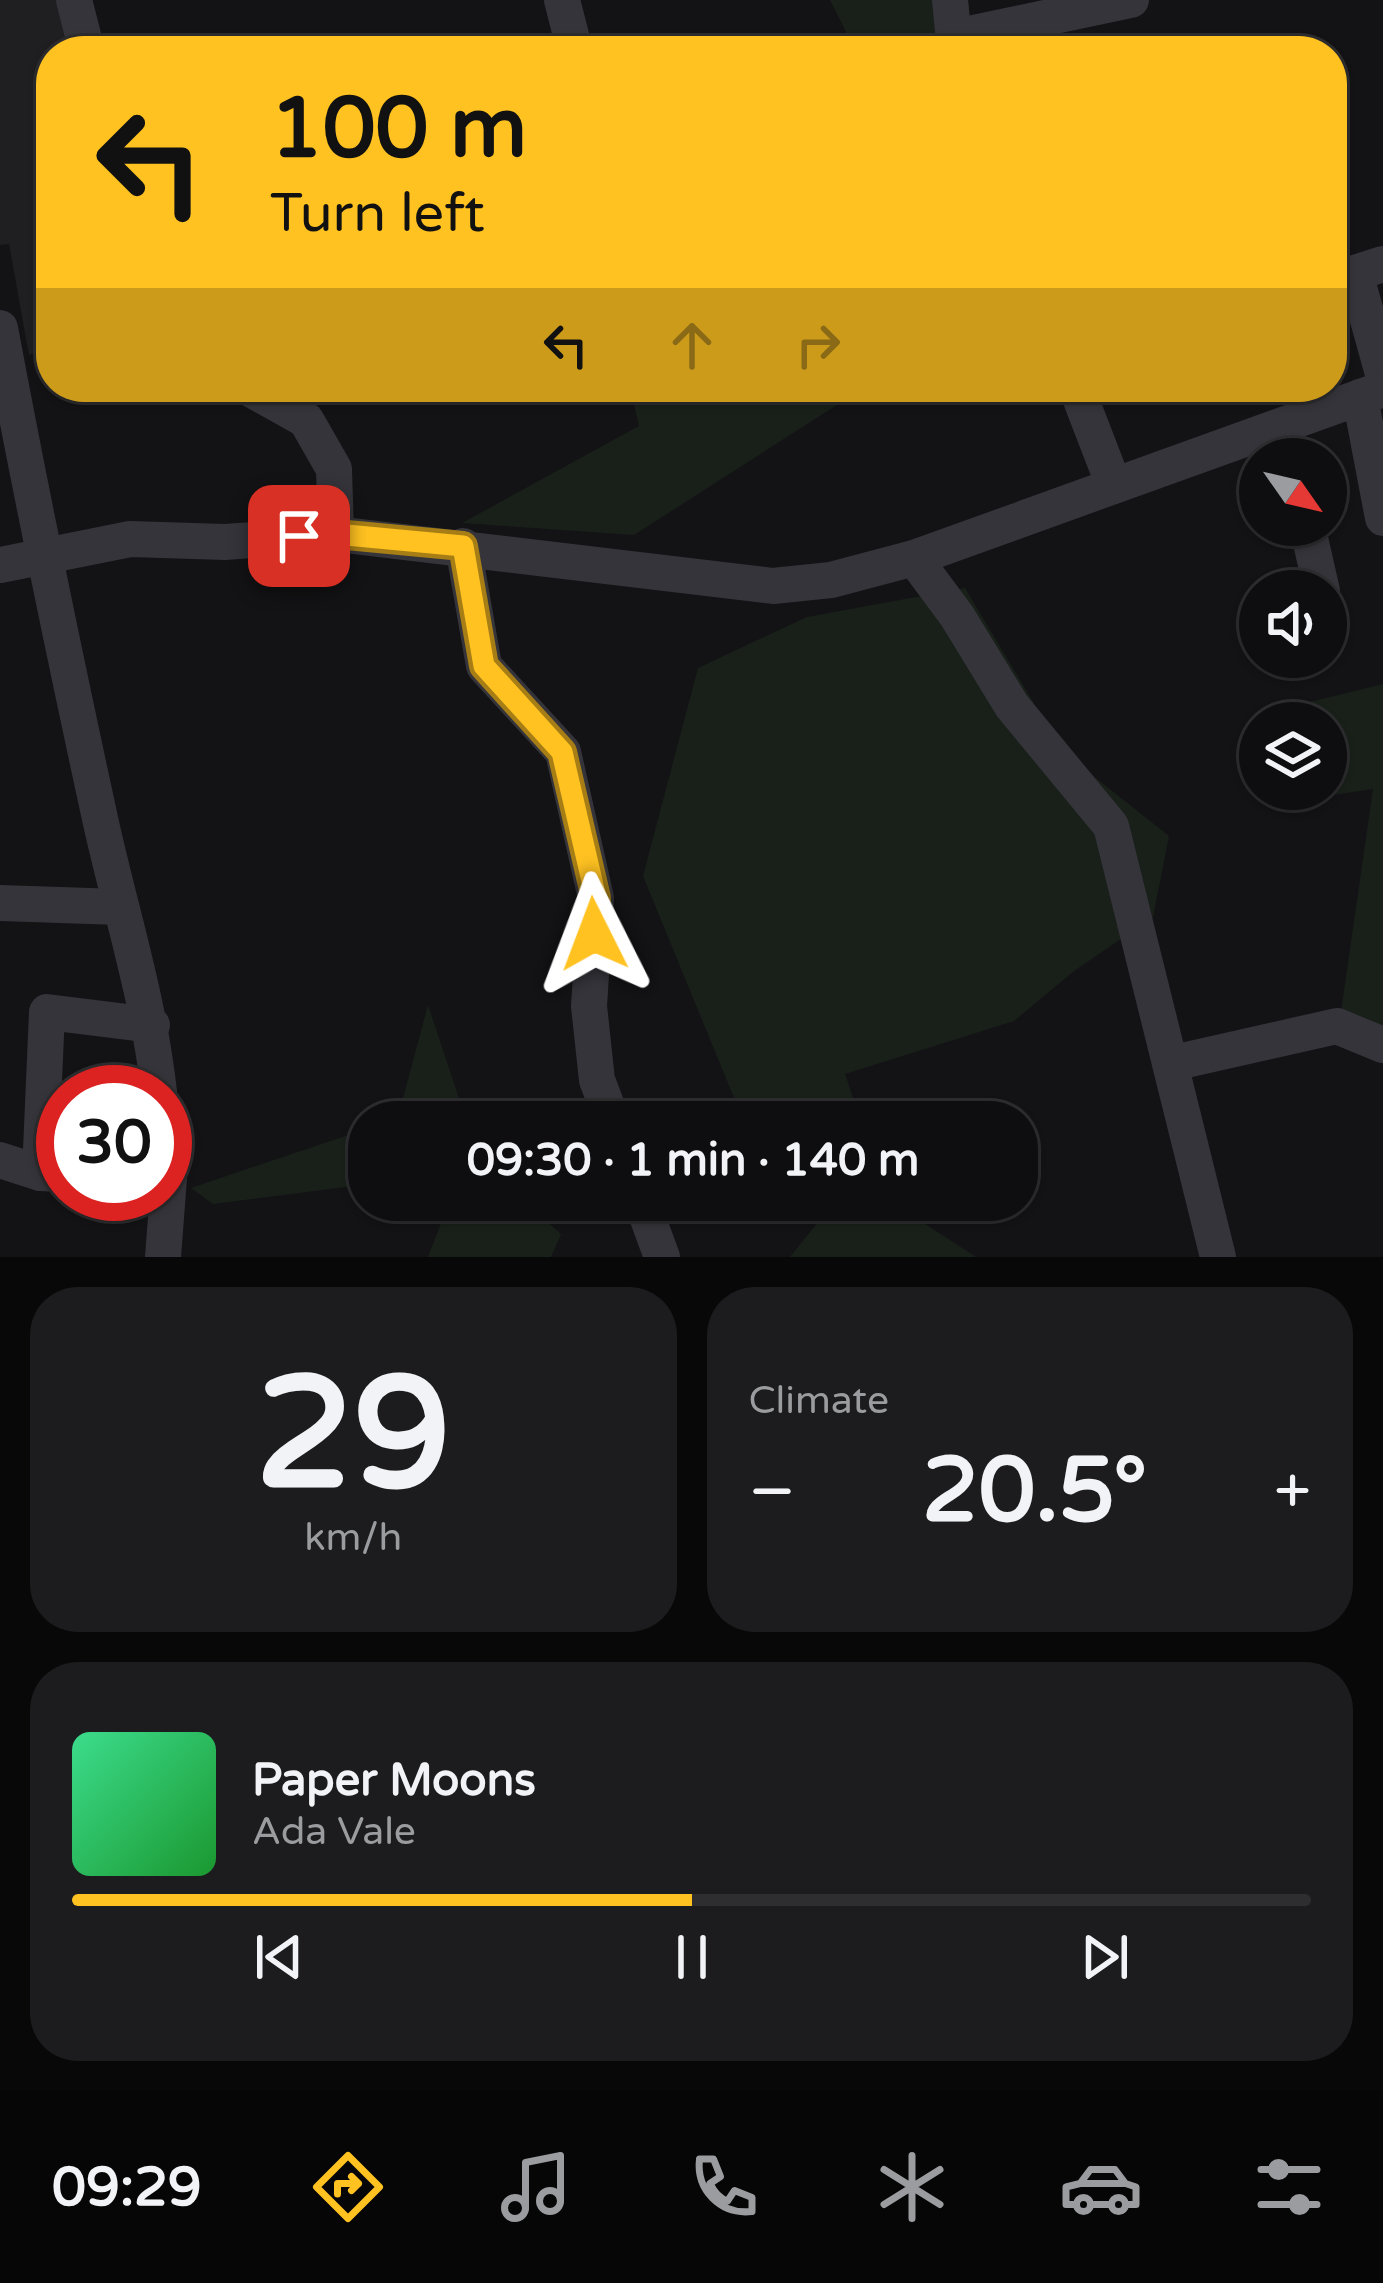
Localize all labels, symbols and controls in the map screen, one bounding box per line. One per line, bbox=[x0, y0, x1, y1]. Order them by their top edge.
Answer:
text: 100 m bbox=[270, 79, 527, 180]
icon: left bbox=[72, 84, 228, 240]
text: Turn left bbox=[270, 181, 485, 246]
icon: left bbox=[533, 312, 599, 378]
icon: ahead bbox=[659, 312, 725, 378]
icon: right bbox=[785, 312, 851, 378]
north arrow bbox=[1239, 438, 1347, 546]
map controls bbox=[1239, 438, 1347, 810]
pin bbox=[248, 485, 350, 587]
icon: arrive bbox=[266, 503, 332, 569]
button: sound bbox=[1239, 570, 1347, 678]
button: layers bbox=[1239, 702, 1347, 810]
position arrow bbox=[531, 871, 657, 997]
speed limit sign: 30 bbox=[36, 1065, 192, 1221]
text: 09:30 · 1 min · 140 m bbox=[467, 1134, 919, 1188]
text: 29 bbox=[255, 1342, 451, 1530]
text: Climate bbox=[749, 1377, 889, 1424]
text: 20.5° bbox=[922, 1437, 1147, 1546]
text: − bbox=[749, 1452, 796, 1532]
text: + bbox=[1274, 1452, 1311, 1532]
text: km/h bbox=[304, 1514, 402, 1561]
text: Paper Moons bbox=[252, 1754, 536, 1808]
text: Ada Vale bbox=[252, 1808, 416, 1855]
icon: previous bbox=[246, 1924, 312, 1990]
icon: pause bbox=[659, 1924, 725, 1990]
icon: next bbox=[1072, 1924, 1138, 1990]
icon: directions bbox=[306, 2145, 390, 2229]
icon: music bbox=[494, 2145, 578, 2229]
icon: phone bbox=[682, 2145, 766, 2229]
icon: climate bbox=[870, 2145, 954, 2229]
icon: car bbox=[1059, 2145, 1143, 2229]
icon: filters bbox=[1247, 2145, 1331, 2229]
text: 09:29 bbox=[52, 2155, 202, 2220]

